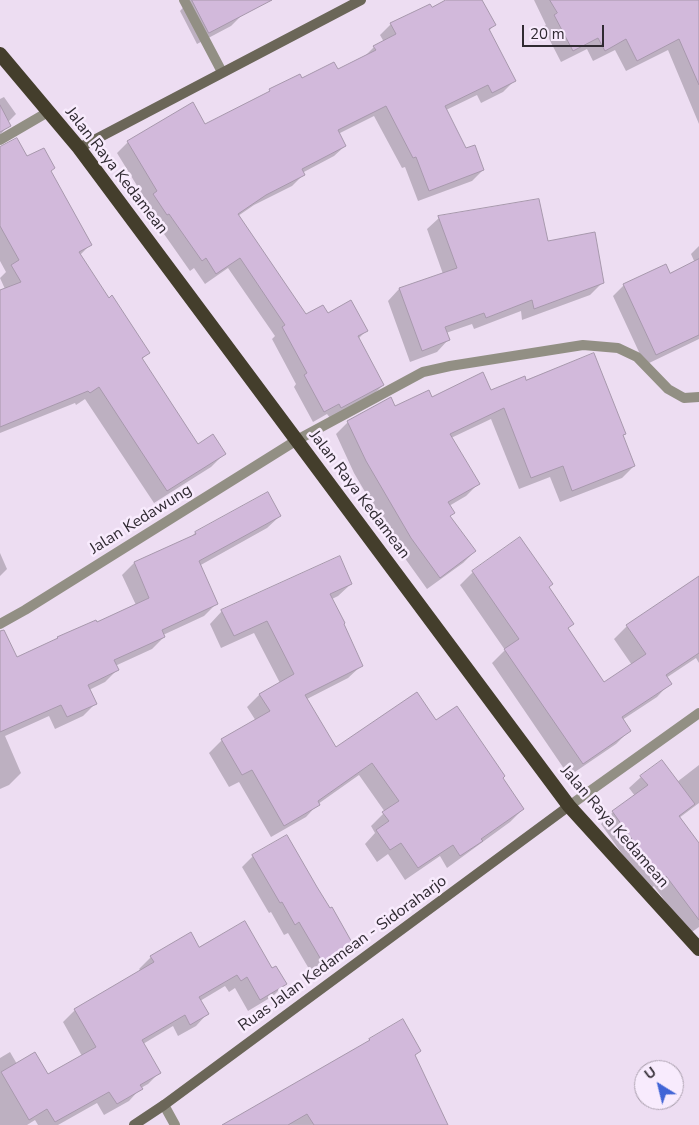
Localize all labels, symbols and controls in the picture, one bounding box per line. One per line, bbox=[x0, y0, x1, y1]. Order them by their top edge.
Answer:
scale bar bbox=[524, 15, 606, 47]
text: 20 m bbox=[530, 24, 565, 44]
street label: Jalan Raya Kedamean bbox=[60, 104, 172, 238]
street label: Jalan Raya Kedamean bbox=[304, 427, 414, 563]
street label: Jalan Kedawung bbox=[86, 481, 196, 559]
street label: Jalan Raya Kedamean bbox=[556, 762, 672, 892]
street label: Ruas Jalan Kedamean - Sidoraharjo bbox=[235, 872, 451, 1036]
north arrow bbox=[634, 1060, 684, 1110]
text: U bbox=[641, 1063, 660, 1084]

